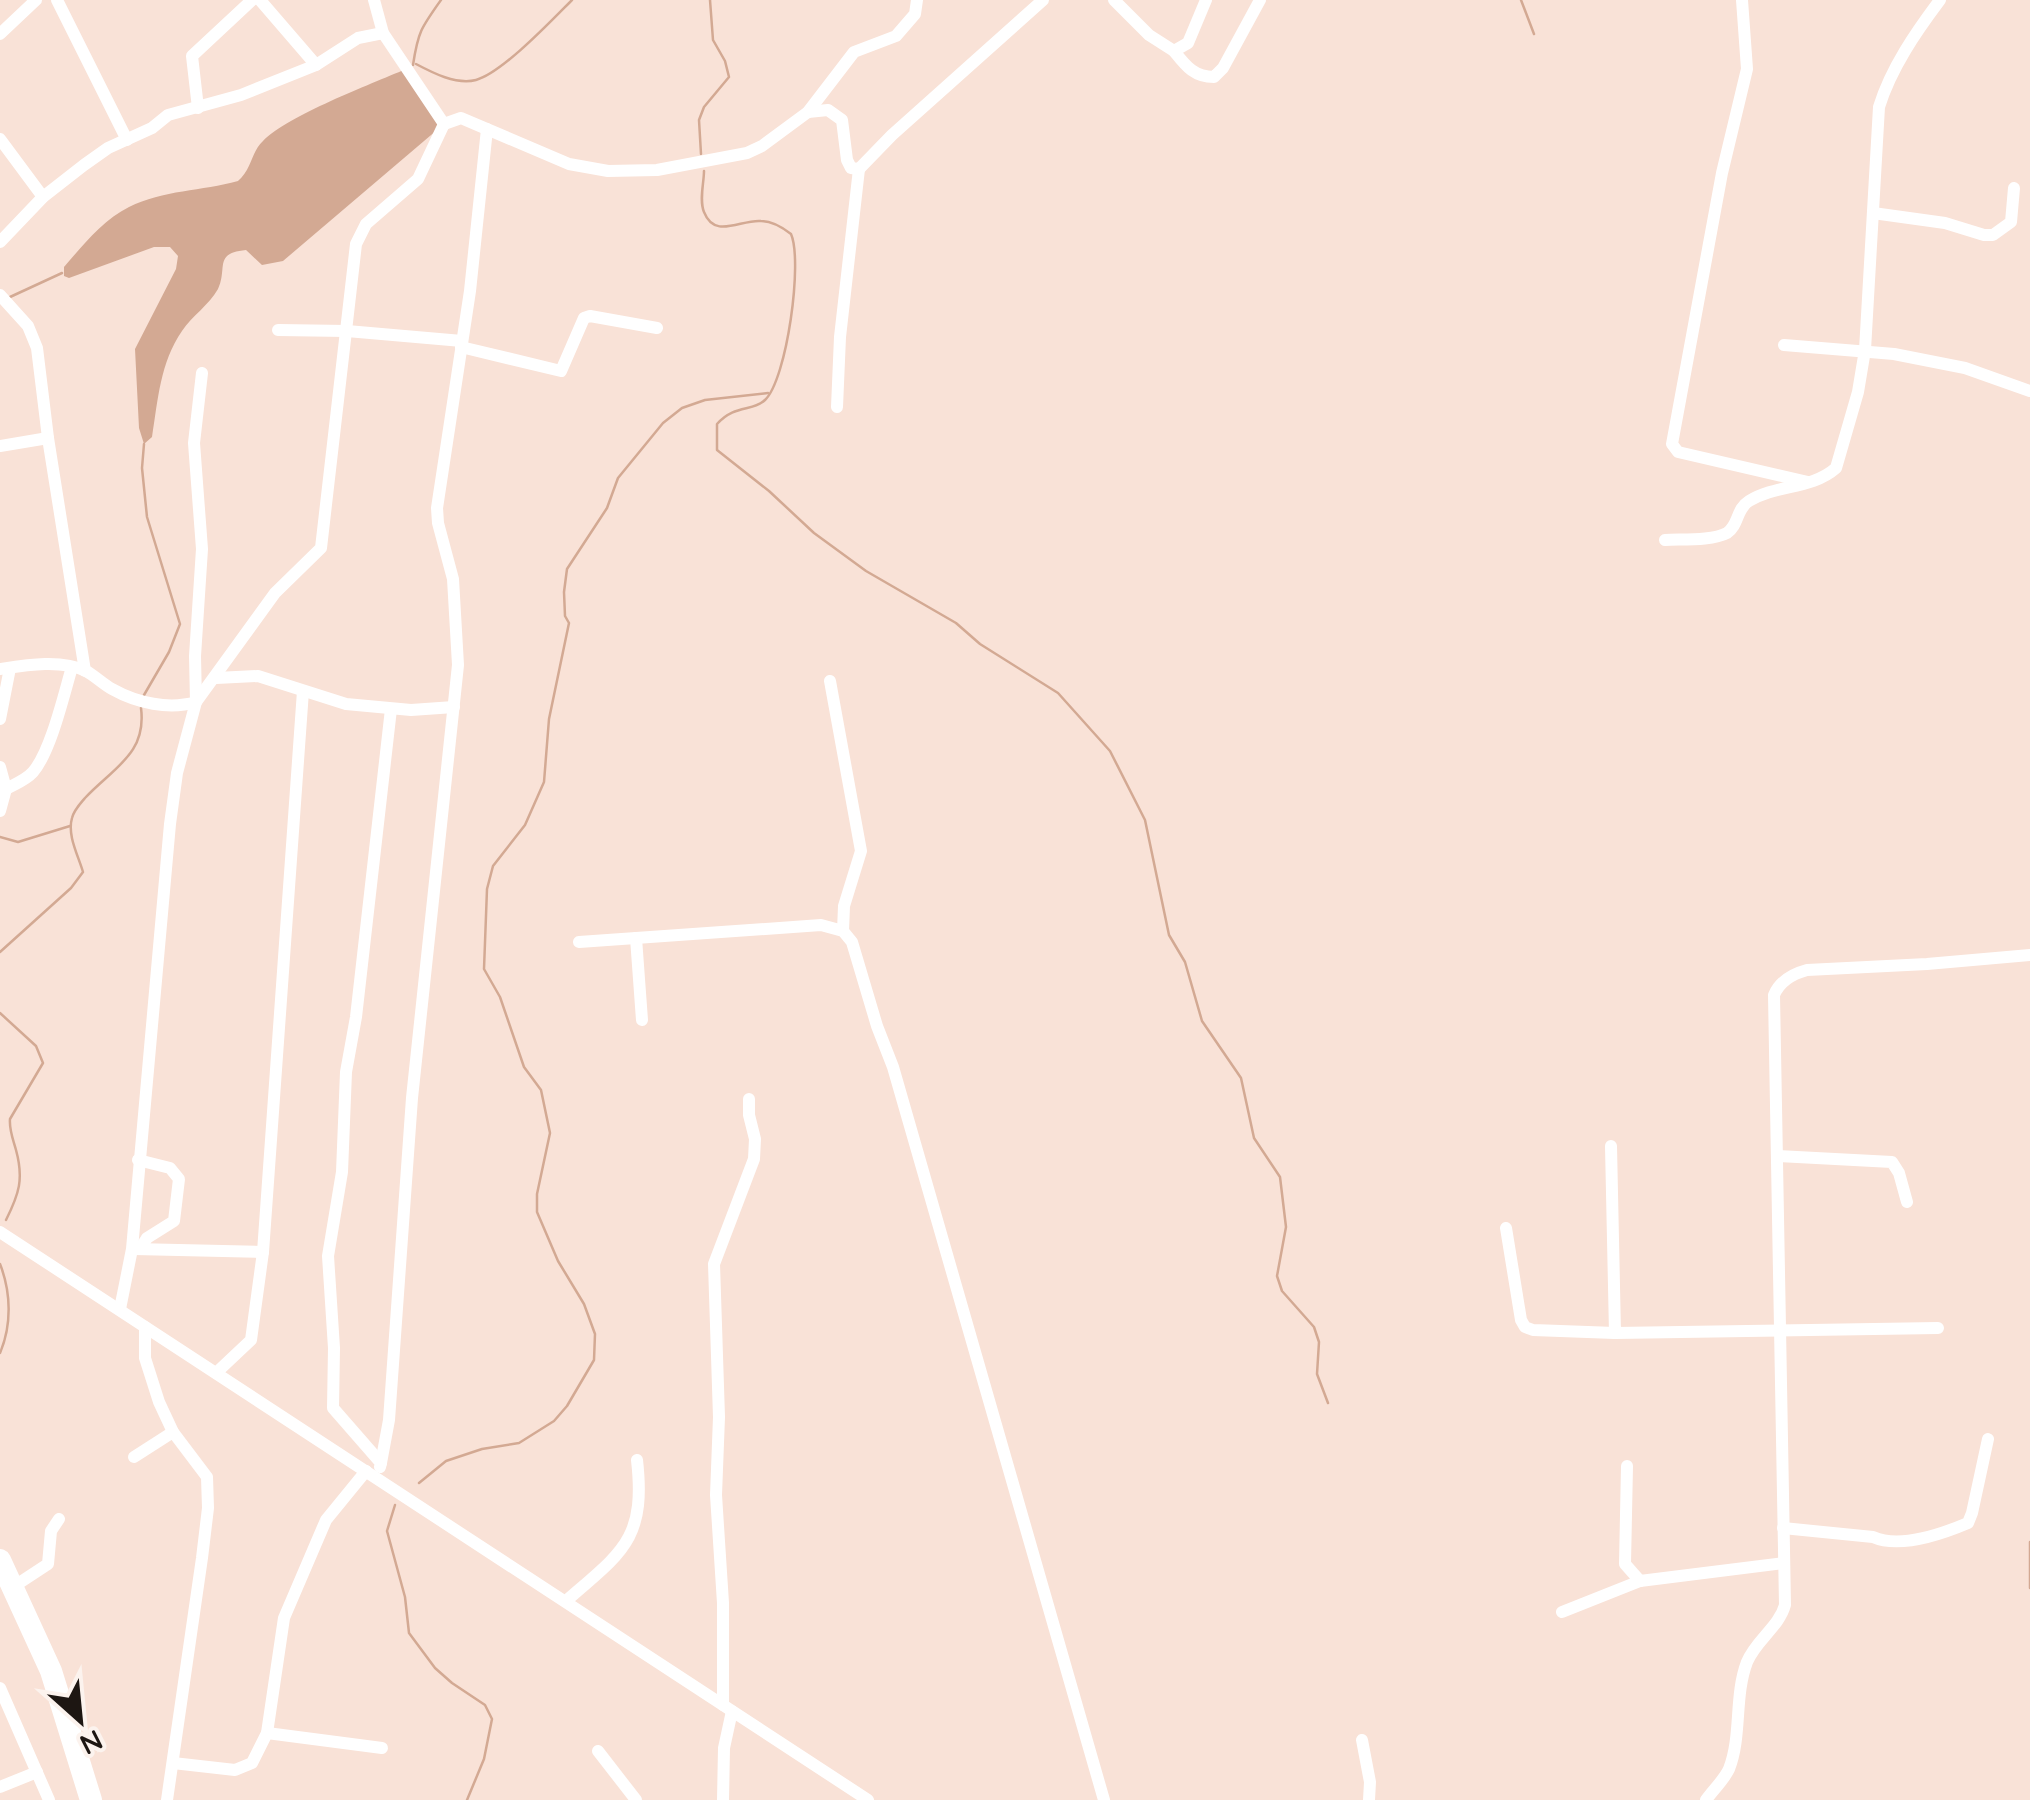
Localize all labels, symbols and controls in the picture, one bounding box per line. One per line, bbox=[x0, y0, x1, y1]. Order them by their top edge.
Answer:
north arrow bbox=[30, 1670, 130, 1770]
text: N bbox=[74, 1722, 109, 1763]

